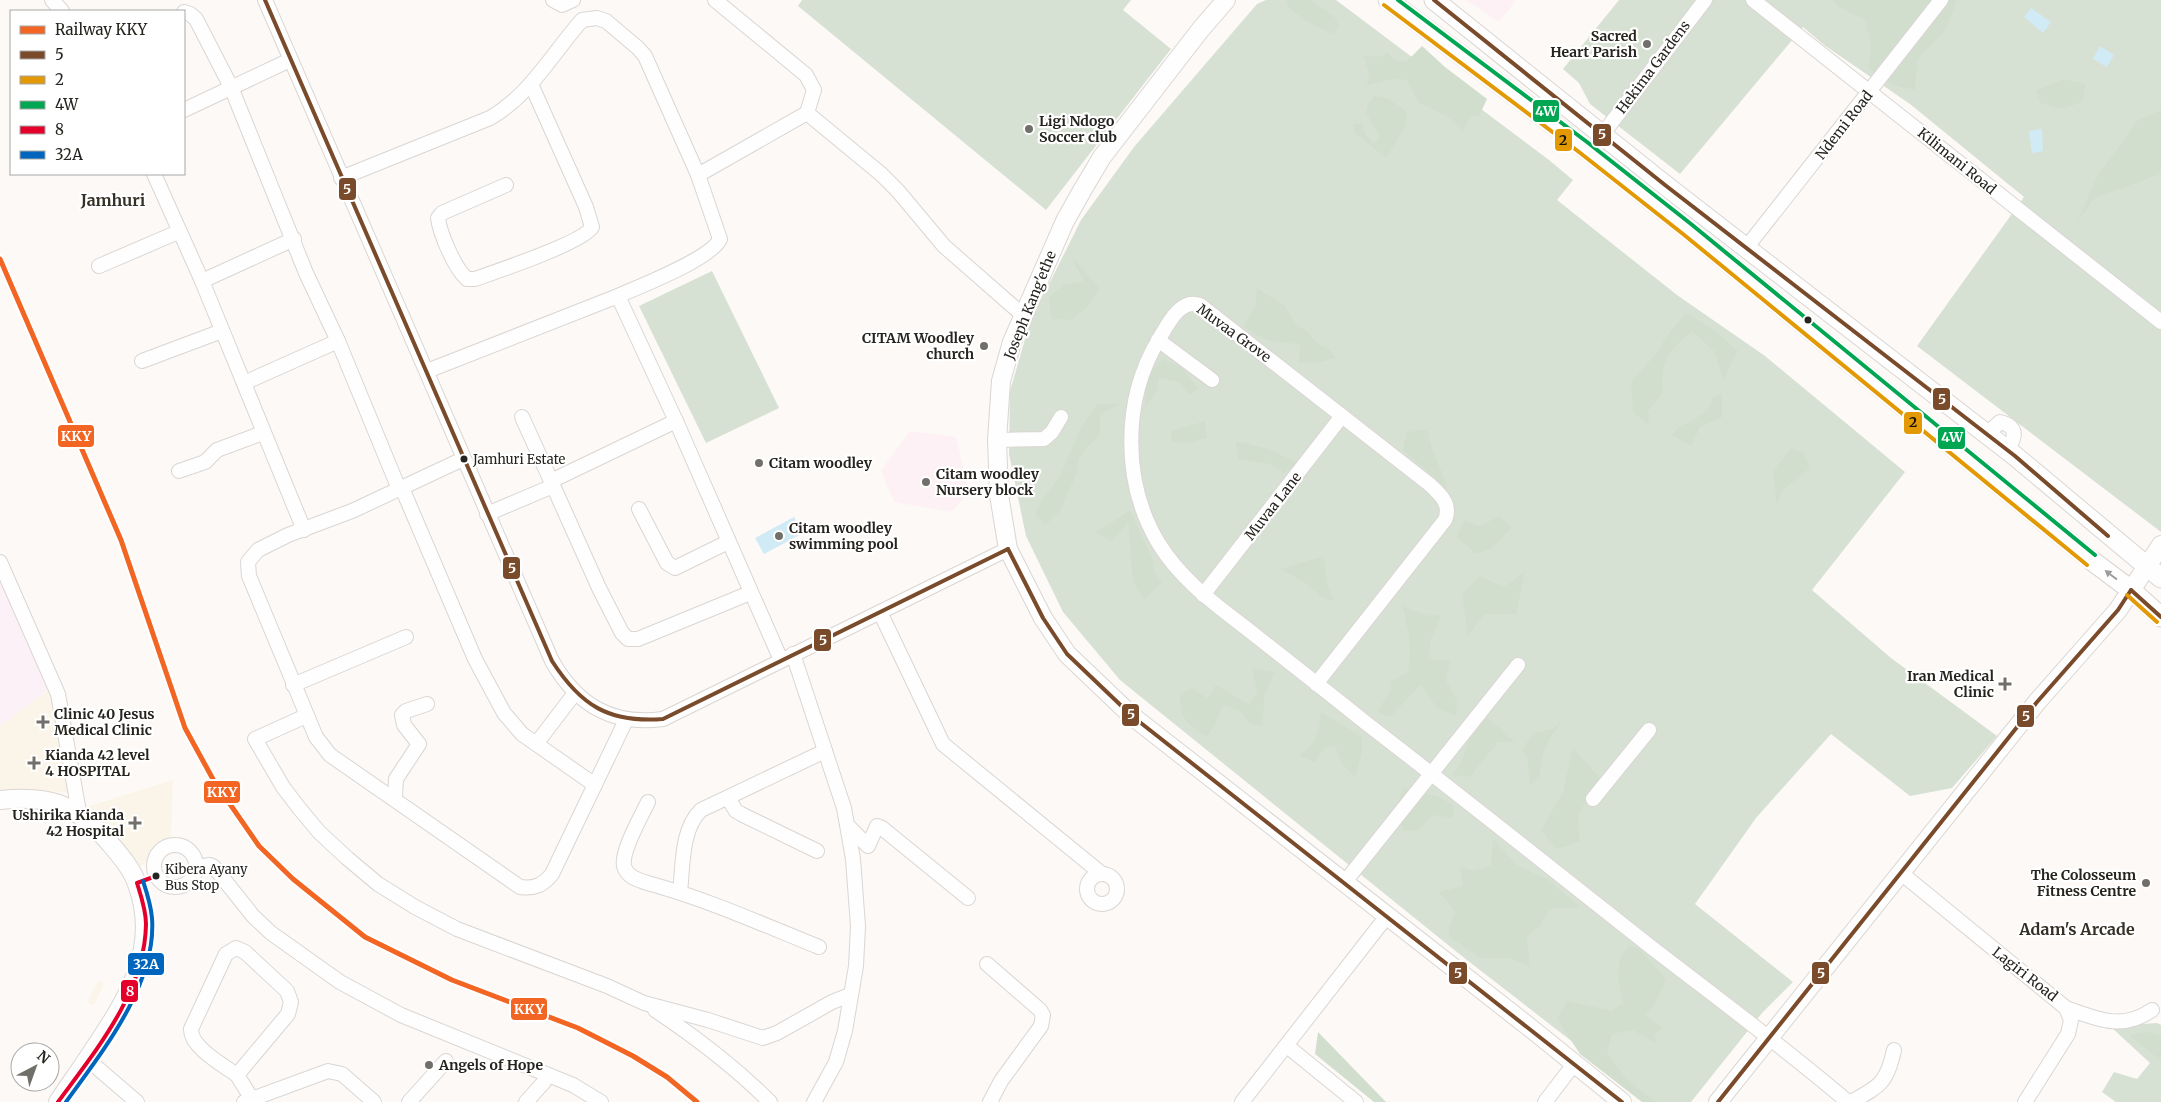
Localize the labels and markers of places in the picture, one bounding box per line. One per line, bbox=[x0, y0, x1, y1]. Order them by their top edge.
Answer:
place label: Sacred Heart Parish bbox=[1550, 27, 1638, 61]
marker: Sacred Heart Parish bbox=[1641, 38, 1653, 50]
place label: Ligi Ndogo Soccer club bbox=[1039, 112, 1117, 146]
marker: Ligi Ndogo Soccer club bbox=[1023, 123, 1035, 135]
unlabelled marker bbox=[1803, 315, 1813, 325]
place label: CITAM Woodley church bbox=[862, 329, 975, 363]
marker: CITAM Woodley church bbox=[978, 340, 990, 352]
place label: Jamhuri Estate bbox=[472, 451, 565, 468]
marker: Jamhuri Estate bbox=[459, 454, 469, 464]
place label: Citam woodley bbox=[769, 454, 873, 472]
marker: Citam woodley bbox=[753, 457, 765, 469]
place label: Citam woodley Nursery block bbox=[936, 465, 1040, 499]
marker: Citam woodley Nursery block bbox=[920, 476, 932, 488]
place label: Citam woodley swimming pool bbox=[789, 519, 899, 553]
marker: Citam woodley swimming pool bbox=[773, 530, 785, 542]
place label: Iran Medical Clinic bbox=[1907, 667, 1994, 701]
marker: Iran Medical Clinic bbox=[1998, 677, 2012, 691]
place label: Clinic 40 Jesus Medical Clinic bbox=[54, 705, 155, 739]
marker: Clinic 40 Jesus Medical Clinic bbox=[36, 715, 50, 729]
place label: Kianda 42 level 4 HOSPITAL bbox=[45, 746, 150, 780]
marker: Kianda 42 level 4 HOSPITAL bbox=[27, 756, 41, 770]
place label: Ushirika Kianda 42 Hospital bbox=[12, 806, 124, 840]
marker: Ushirika Kianda 42 Hospital bbox=[128, 816, 142, 830]
place label: Kibera Ayany Bus Stop bbox=[165, 861, 248, 894]
place label: The Colosseum Fitness Centre bbox=[2031, 866, 2136, 900]
marker: Kibera Ayany Bus Stop bbox=[151, 871, 161, 881]
marker: The Colosseum Fitness Centre bbox=[2140, 877, 2152, 889]
place label: Angels of Hope bbox=[438, 1056, 544, 1074]
marker: Angels of Hope bbox=[423, 1059, 435, 1071]

